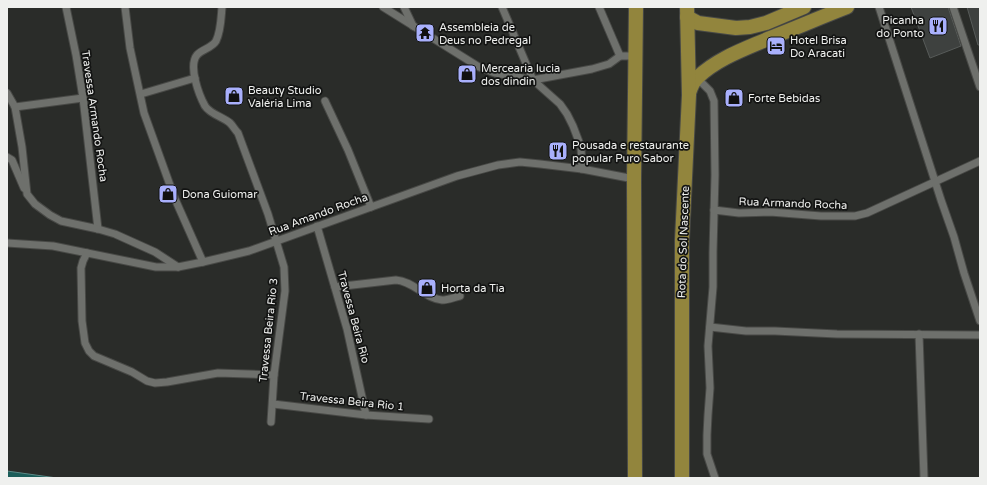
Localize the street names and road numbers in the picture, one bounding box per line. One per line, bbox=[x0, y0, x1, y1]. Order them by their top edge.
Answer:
street label: Travessa Armando Rocha bbox=[79, 49, 110, 183]
street label: Rota do Sol Nascente bbox=[675, 186, 692, 298]
street label: Rua Amando Rocha bbox=[267, 190, 369, 238]
street label: Rua Armando Rocha bbox=[738, 195, 848, 212]
street label: Travessa Beira Rio bbox=[335, 270, 372, 365]
street label: Travessa Beira Rio 3 bbox=[257, 277, 280, 383]
street label: Travessa Beira Rio 1 bbox=[299, 390, 405, 413]

